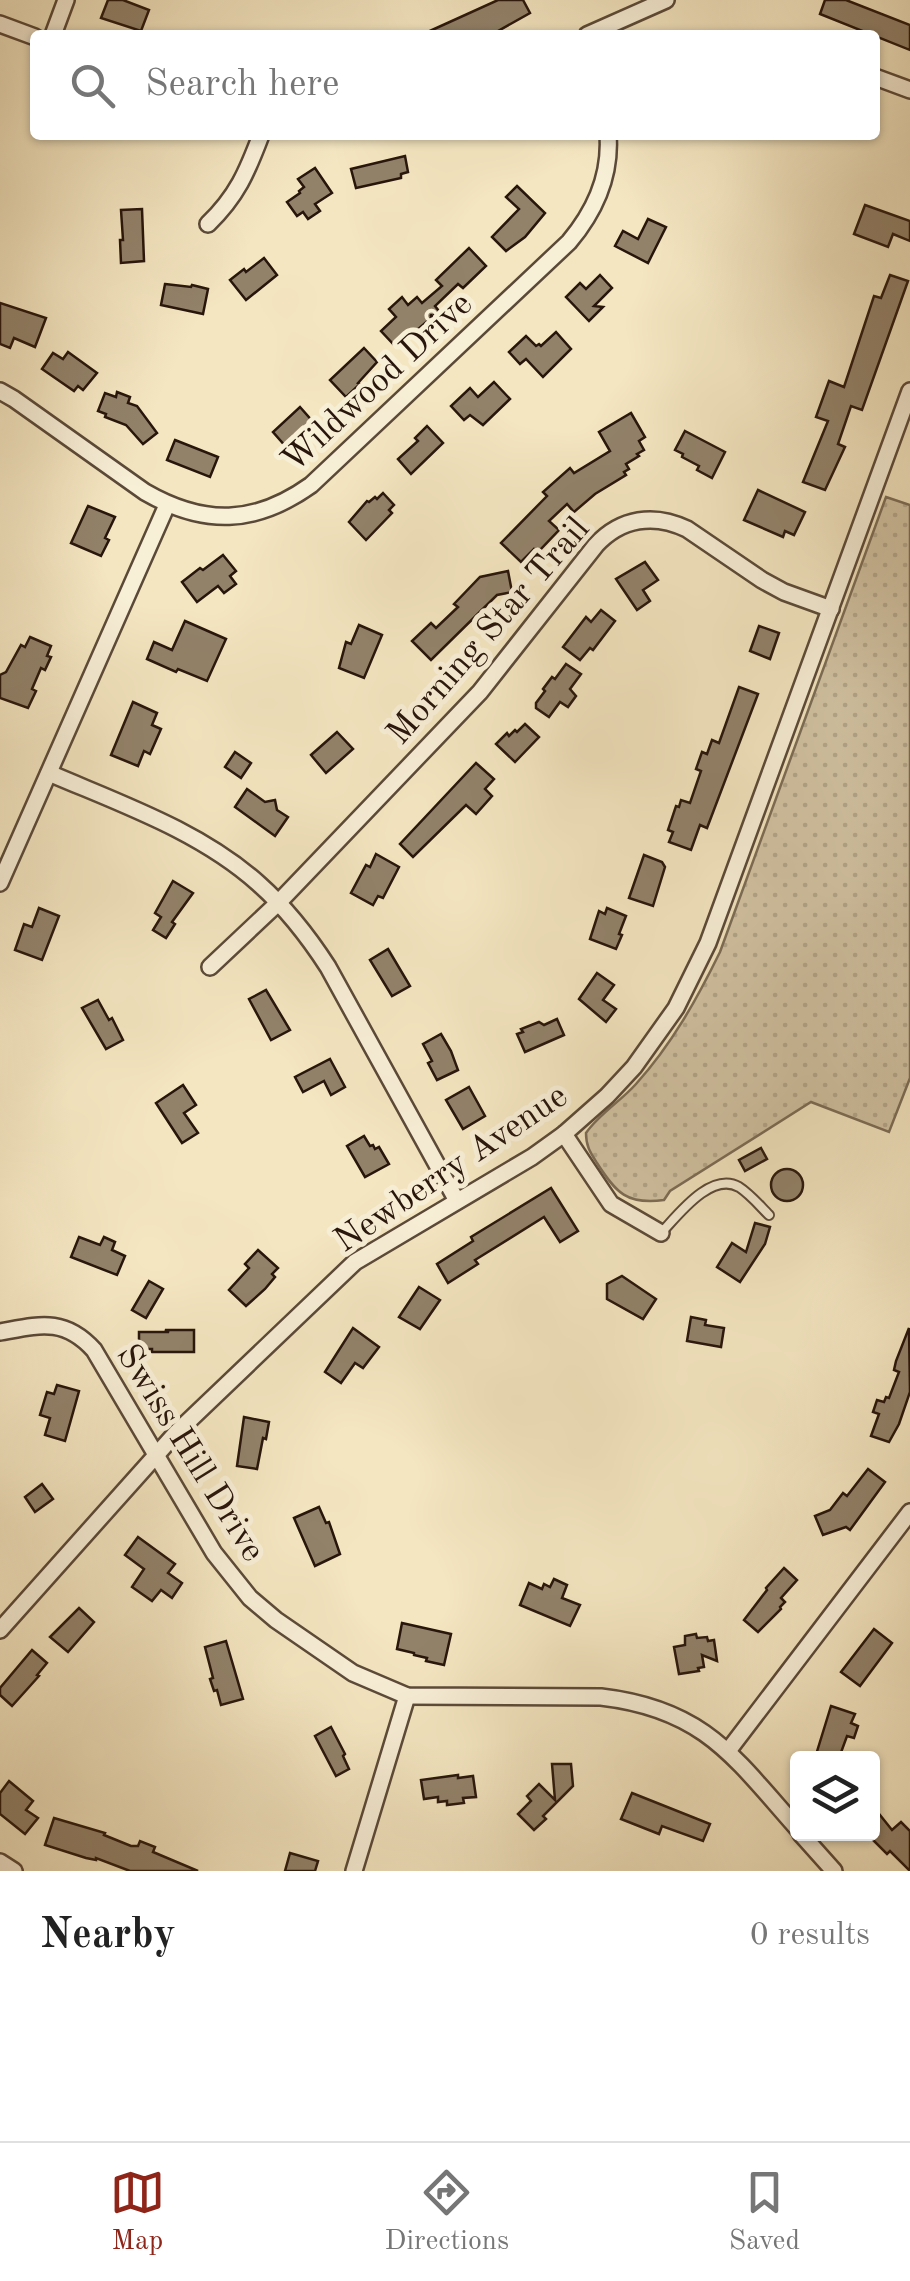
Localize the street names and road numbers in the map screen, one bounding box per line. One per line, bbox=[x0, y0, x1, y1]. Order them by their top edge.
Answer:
street label: Wildwood Drive bbox=[276, 286, 479, 479]
street label: Morning Star Trail bbox=[381, 512, 597, 752]
street label: Newberry Avenue bbox=[329, 1078, 574, 1260]
street label: Swiss Hill Drive bbox=[109, 1339, 271, 1568]

